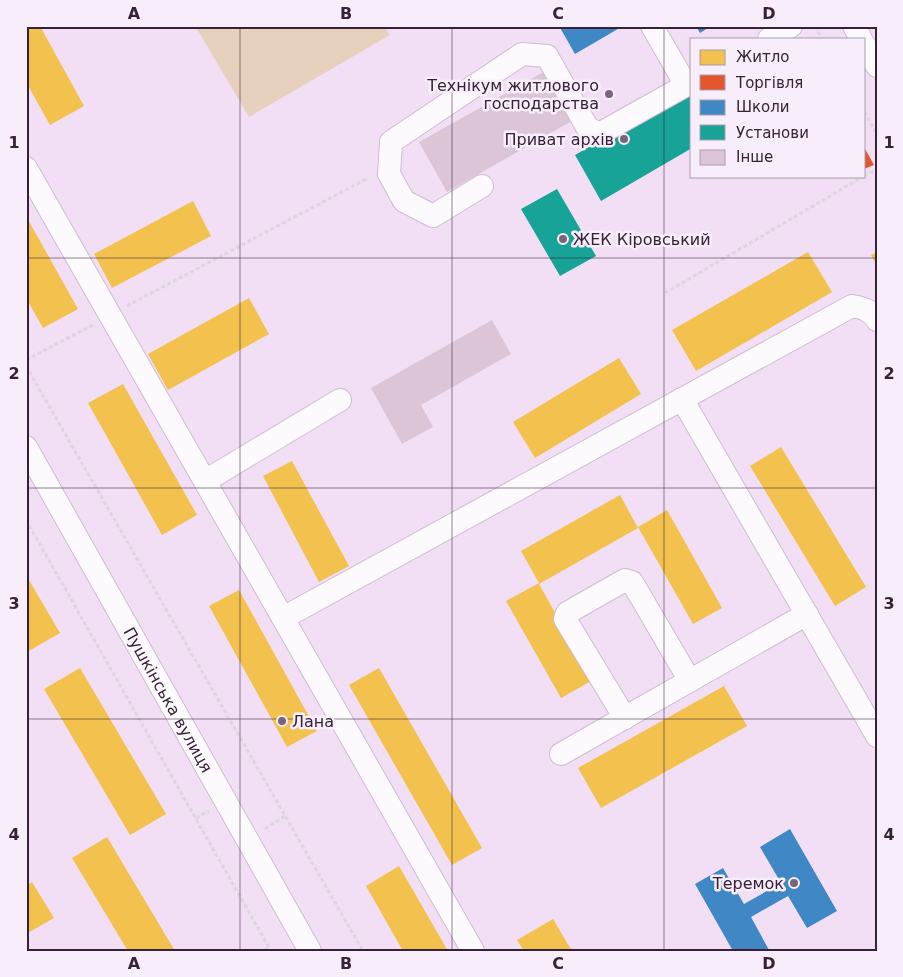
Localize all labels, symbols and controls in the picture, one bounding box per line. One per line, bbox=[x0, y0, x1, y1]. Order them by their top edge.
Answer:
text: A bbox=[128, 4, 141, 23]
text: B bbox=[340, 4, 352, 23]
text: C bbox=[552, 4, 564, 23]
text: D bbox=[762, 4, 776, 23]
legend bbox=[690, 38, 866, 178]
text: Житло bbox=[736, 48, 789, 66]
text: Торгівля bbox=[735, 74, 803, 92]
place label: Технікум житлового господарства bbox=[426, 76, 599, 113]
marker: Технікум житлового господарства bbox=[603, 88, 615, 100]
text: Школи bbox=[736, 98, 790, 116]
text: Установи bbox=[736, 124, 809, 142]
place label: Приват архів bbox=[504, 130, 614, 149]
text: 1 bbox=[8, 133, 20, 152]
marker: Приват архів bbox=[618, 133, 630, 145]
text: 1 bbox=[883, 133, 895, 152]
text: Інше bbox=[736, 148, 773, 166]
place label: ЖЕК Кіровський bbox=[573, 230, 711, 249]
marker: ЖЕК Кіровський bbox=[557, 233, 569, 245]
text: 2 bbox=[8, 364, 20, 383]
text: 2 bbox=[883, 364, 895, 383]
text: 3 bbox=[8, 594, 20, 613]
text: 3 bbox=[883, 594, 895, 613]
street label: Пушкінська вулиця bbox=[119, 624, 216, 776]
place label: Лана bbox=[292, 712, 334, 731]
marker: Лана bbox=[276, 715, 288, 727]
text: 4 bbox=[8, 825, 20, 844]
text: 4 bbox=[883, 825, 895, 844]
place label: Теремок bbox=[712, 874, 784, 893]
marker: Теремок bbox=[788, 877, 800, 889]
text: A bbox=[128, 954, 141, 973]
text: B bbox=[340, 954, 352, 973]
text: C bbox=[552, 954, 564, 973]
text: D bbox=[762, 954, 776, 973]

